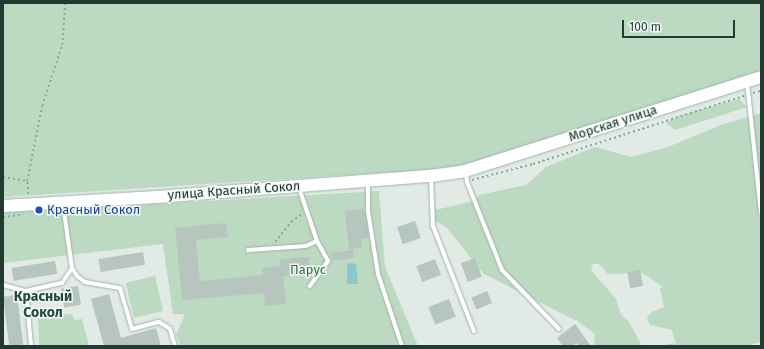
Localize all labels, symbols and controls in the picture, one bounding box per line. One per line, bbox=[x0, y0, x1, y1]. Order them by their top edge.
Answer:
scale bar bbox=[624, 12, 737, 38]
text: 100 m bbox=[629, 20, 661, 34]
street label: Морская улица bbox=[567, 102, 659, 146]
street label: улица Красный Сокол bbox=[167, 179, 301, 203]
place label: Красный Сокол bbox=[47, 202, 140, 218]
marker: Красный Сокол bbox=[34, 205, 44, 215]
park label: Парус bbox=[290, 262, 326, 278]
district label: Красный Сокол bbox=[14, 289, 72, 322]

